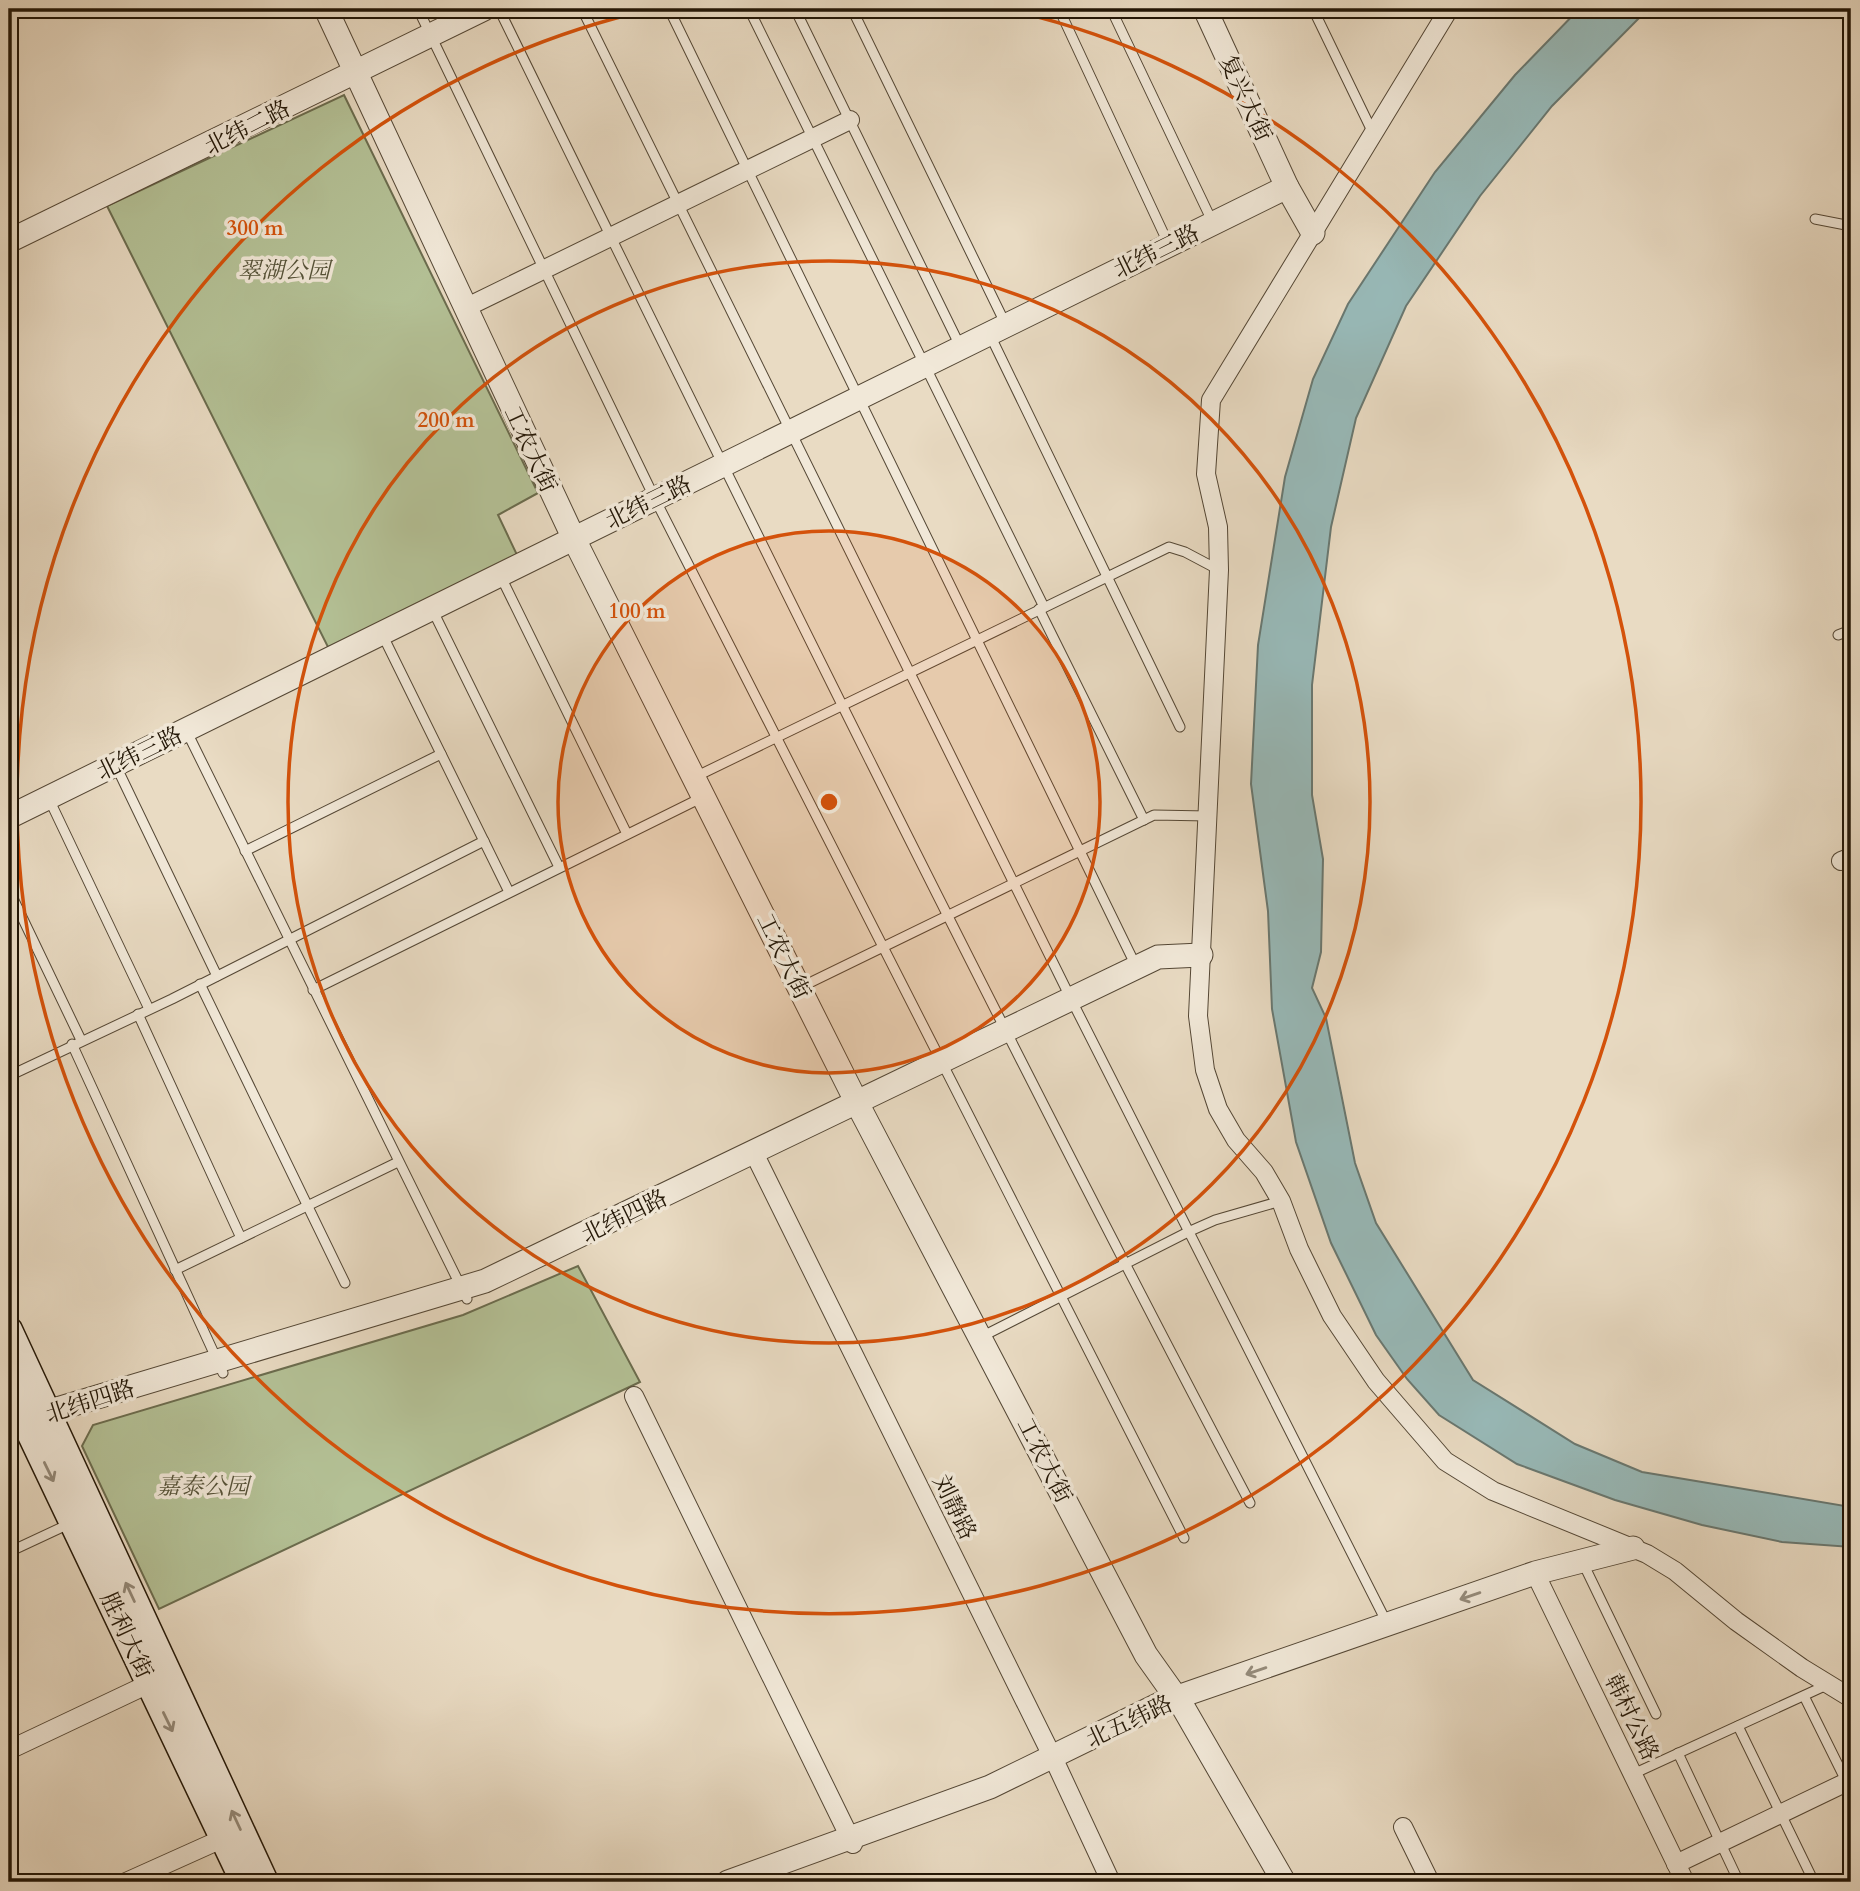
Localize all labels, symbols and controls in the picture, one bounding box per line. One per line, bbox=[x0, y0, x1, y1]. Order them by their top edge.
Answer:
street label: 复兴大街 bbox=[1212, 50, 1279, 146]
street label: 北纬二路 bbox=[199, 93, 295, 162]
text: 300 m bbox=[226, 214, 284, 243]
street label: 北纬三路 bbox=[1108, 217, 1204, 286]
park label: 翠湖公园 bbox=[238, 255, 334, 286]
street label: 工农大街 bbox=[497, 401, 564, 497]
text: 200 m bbox=[417, 406, 475, 435]
street label: 北纬三路 bbox=[600, 468, 696, 537]
text: 100 m bbox=[608, 597, 666, 626]
street label: 北纬三路 bbox=[91, 719, 187, 788]
centre of rings bbox=[817, 790, 841, 814]
street label: 工农大街 bbox=[749, 908, 818, 1004]
street label: 北纬四路 bbox=[576, 1182, 672, 1251]
street label: 北纬四路 bbox=[42, 1373, 139, 1430]
street label: 工农大街 bbox=[1010, 1412, 1079, 1508]
one-way arrow bbox=[42, 1461, 56, 1482]
street label: 刘静路 bbox=[925, 1469, 984, 1545]
park label: 嘉泰公园 bbox=[157, 1471, 253, 1502]
one-way arrow bbox=[123, 1582, 136, 1603]
street label: 胜利大街 bbox=[93, 1587, 160, 1683]
one-way arrow bbox=[1460, 1591, 1482, 1603]
one-way arrow bbox=[1245, 1666, 1267, 1678]
street label: 韩村公路 bbox=[1597, 1669, 1666, 1765]
street label: 北五纬路 bbox=[1081, 1688, 1177, 1755]
one-way arrow bbox=[162, 1711, 175, 1732]
one-way arrow bbox=[229, 1810, 243, 1831]

